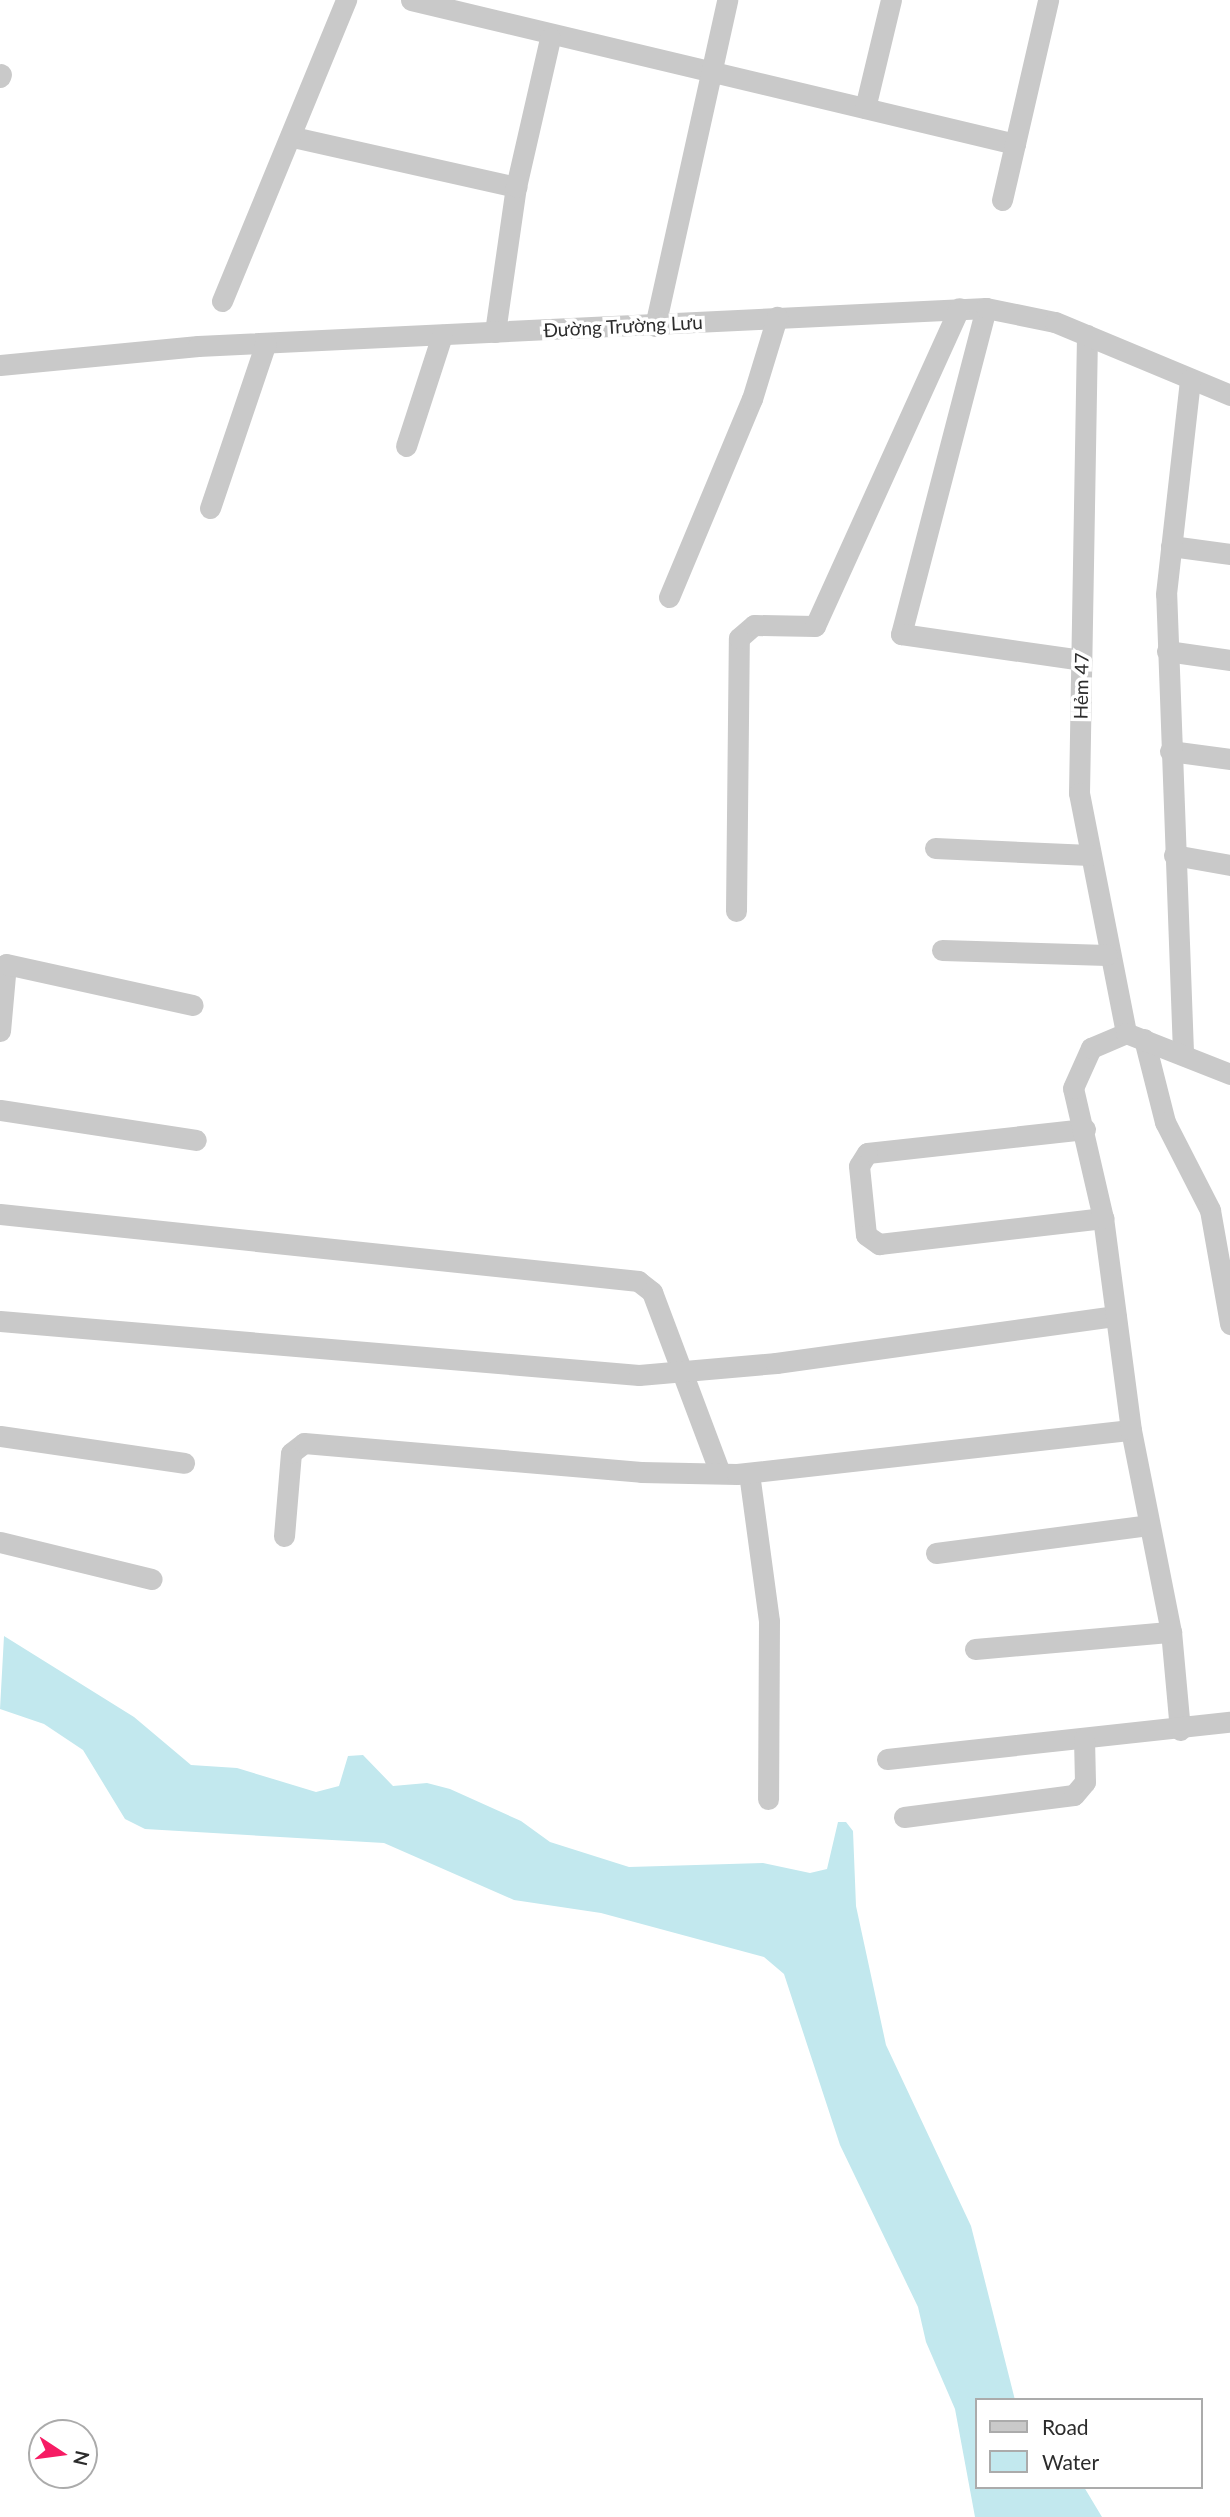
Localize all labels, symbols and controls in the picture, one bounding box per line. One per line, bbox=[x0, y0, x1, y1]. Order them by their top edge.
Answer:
street label: Đường Trường Lưu bbox=[542, 310, 704, 342]
street label: Hẻm 47 bbox=[1069, 652, 1093, 720]
legend bbox=[974, 2398, 1202, 2489]
text: Road bbox=[1042, 2414, 1089, 2439]
north arrow bbox=[28, 2419, 98, 2489]
text: N bbox=[69, 2449, 95, 2468]
text: Water bbox=[1042, 2449, 1099, 2474]

